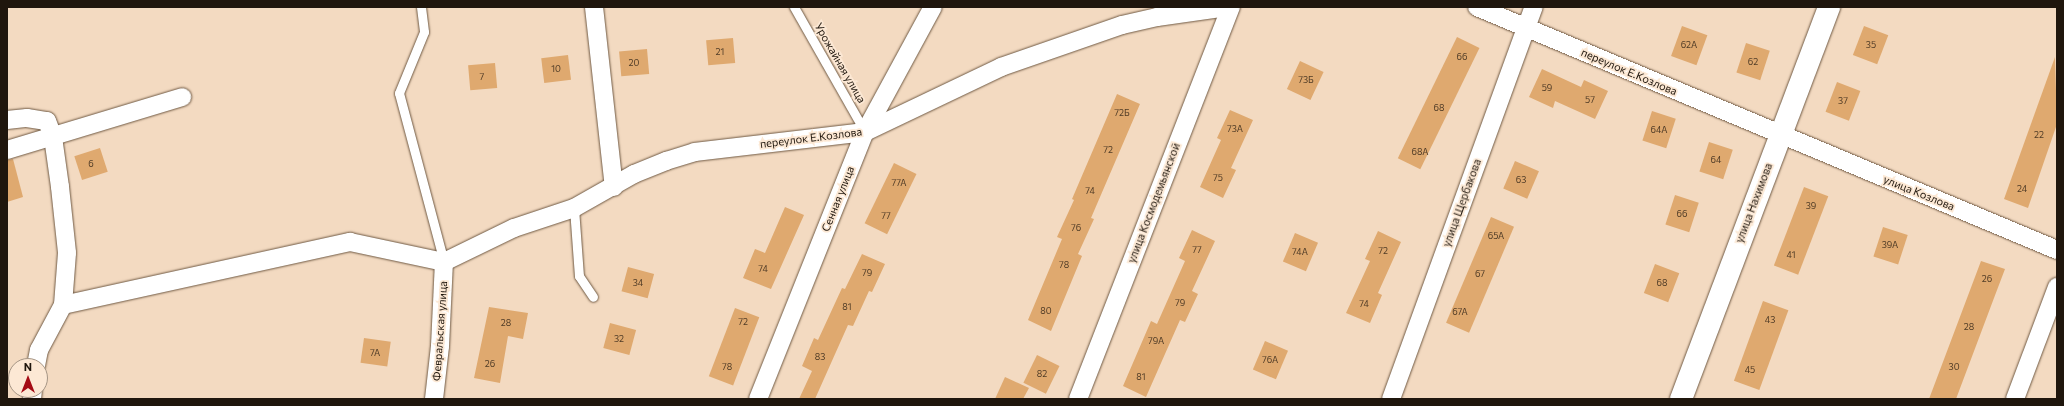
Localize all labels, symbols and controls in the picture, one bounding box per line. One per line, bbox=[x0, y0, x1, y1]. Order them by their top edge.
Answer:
street label: Урожайная улица bbox=[812, 21, 868, 105]
house number: 62А bbox=[1681, 40, 1697, 50]
house number: 35 bbox=[1866, 40, 1876, 50]
street label: переулок Е.Козлова bbox=[1579, 46, 1679, 98]
house number: 21 bbox=[716, 47, 724, 57]
house number: 66 bbox=[1457, 52, 1467, 62]
house number: 62 bbox=[1748, 57, 1758, 67]
house number: 20 bbox=[629, 58, 639, 68]
house number: 10 bbox=[551, 64, 561, 74]
house number: 7 bbox=[480, 72, 484, 82]
house number: 73Б bbox=[1298, 75, 1314, 85]
house number: 59 bbox=[1542, 83, 1552, 93]
house number: 57 bbox=[1585, 95, 1595, 105]
house number: 37 bbox=[1838, 96, 1848, 106]
house number: 68 bbox=[1434, 103, 1444, 113]
house number: 72Б bbox=[1114, 108, 1130, 118]
house number: 73А bbox=[1227, 124, 1243, 134]
street label: переулок Е.Козлова bbox=[759, 125, 863, 151]
house number: 64А bbox=[1650, 125, 1668, 135]
house number: 22 bbox=[2034, 130, 2044, 140]
street label: улица Космодемьянской bbox=[1125, 141, 1183, 265]
house number: 72 bbox=[1103, 145, 1113, 155]
house number: 68А bbox=[1412, 147, 1428, 157]
house number: 64 bbox=[1711, 155, 1721, 165]
street label: улица Щербакова bbox=[1440, 157, 1484, 249]
house number: 6 bbox=[88, 159, 94, 169]
street label: улица Нахимова bbox=[1733, 161, 1775, 245]
street label: Сенная улица bbox=[819, 164, 857, 234]
house number: 75 bbox=[1213, 173, 1223, 183]
street label: улица Козлова bbox=[1882, 173, 1956, 213]
house number: 63 bbox=[1516, 175, 1526, 185]
house number: 77А bbox=[892, 178, 906, 188]
house number: 24 bbox=[2017, 184, 2027, 194]
house number: 74 bbox=[1085, 186, 1095, 196]
house number: 39 bbox=[1806, 201, 1816, 211]
house number: 66 bbox=[1677, 209, 1687, 219]
house number: 77 bbox=[881, 211, 891, 221]
house number: 76 bbox=[1071, 223, 1081, 233]
house number: 65А bbox=[1488, 231, 1504, 241]
house number: 39А bbox=[1882, 240, 1898, 250]
house number: 77 bbox=[1192, 245, 1202, 255]
house number: 72 bbox=[1378, 246, 1388, 256]
house number: 74А bbox=[1292, 247, 1308, 257]
house number: 41 bbox=[1787, 250, 1795, 260]
house number: 78 bbox=[1059, 260, 1069, 270]
house number: 74 bbox=[758, 264, 768, 274]
house number: 79 bbox=[862, 268, 872, 278]
house number: 67 bbox=[1475, 269, 1485, 279]
house number: 26 bbox=[1982, 274, 1992, 284]
house number: 34 bbox=[633, 278, 643, 288]
house number: 68 bbox=[1657, 278, 1667, 288]
street label: Февральская улица bbox=[430, 281, 450, 381]
house number: 79 bbox=[1175, 298, 1185, 308]
house number: 74 bbox=[1359, 299, 1369, 309]
house number: 81 bbox=[842, 302, 852, 312]
house number: 80 bbox=[1040, 306, 1052, 316]
house number: 67А bbox=[1452, 307, 1468, 317]
house number: 43 bbox=[1765, 315, 1775, 325]
house number: 72 bbox=[738, 317, 748, 327]
house number: 28 bbox=[501, 318, 511, 328]
house number: 28 bbox=[1964, 322, 1974, 332]
house number: 32 bbox=[614, 334, 624, 344]
house number: 79А bbox=[1148, 336, 1164, 346]
house number: 7А bbox=[370, 348, 380, 358]
house number: 83 bbox=[815, 352, 825, 362]
house number: 76А bbox=[1262, 355, 1278, 365]
north arrow bbox=[8, 358, 48, 398]
house number: 26 bbox=[485, 359, 495, 369]
text: N bbox=[24, 360, 32, 373]
house number: 78 bbox=[722, 362, 732, 372]
house number: 30 bbox=[1948, 362, 1960, 372]
house number: 45 bbox=[1745, 365, 1755, 375]
house number: 82 bbox=[1037, 369, 1047, 379]
house number: 81 bbox=[1136, 372, 1146, 382]

